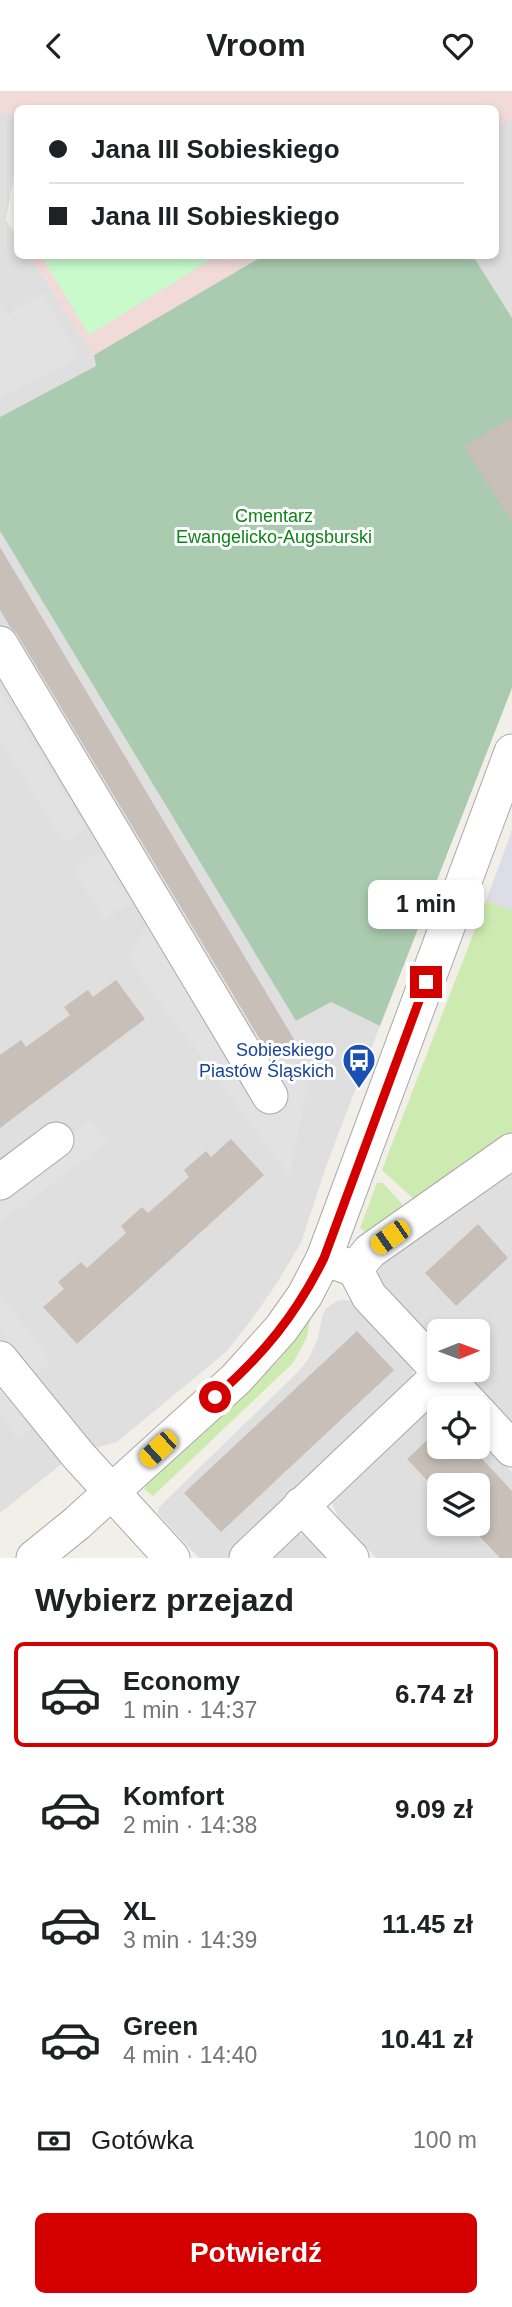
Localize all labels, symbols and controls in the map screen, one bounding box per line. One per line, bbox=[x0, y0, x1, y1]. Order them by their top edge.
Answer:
icon: back bbox=[35, 27, 73, 65]
text: Vroom bbox=[206, 27, 306, 63]
icon: heart bbox=[439, 27, 477, 65]
text: Jana III Sobieskiego bbox=[91, 134, 340, 164]
text: Jana III Sobieskiego bbox=[91, 201, 340, 231]
park label: Cmentarz Ewangelicko-Augsburski bbox=[176, 506, 372, 547]
callout: 1 min bbox=[368, 881, 484, 929]
text: 1 min bbox=[396, 891, 456, 917]
route end bbox=[410, 966, 442, 998]
place label: Sobieskiego Piastów Śląskich bbox=[199, 1040, 334, 1081]
bus stop icon: Sobieskiego Piastów Śląskich bbox=[340, 1041, 378, 1090]
car bbox=[367, 1216, 414, 1258]
north arrow bbox=[427, 1319, 490, 1383]
map controls bbox=[427, 1319, 490, 1536]
route start bbox=[199, 1381, 231, 1413]
button: locate bbox=[427, 1396, 490, 1459]
car bbox=[136, 1427, 181, 1471]
button: layers bbox=[427, 1473, 490, 1536]
text: Wybierz przejazd bbox=[35, 1582, 294, 1618]
icon: car bbox=[39, 1663, 102, 1726]
text: Economy bbox=[123, 1666, 240, 1696]
text: 6.74 zł bbox=[395, 1679, 473, 1709]
text: 1 min · 14:37 bbox=[123, 1697, 257, 1723]
icon: car bbox=[39, 1778, 102, 1841]
text: Komfort bbox=[123, 1781, 224, 1811]
text: 9.09 zł bbox=[395, 1794, 473, 1824]
text: 2 min · 14:38 bbox=[123, 1812, 257, 1838]
icon: car bbox=[39, 1893, 102, 1956]
text: XL bbox=[123, 1896, 156, 1926]
text: 11.45 zł bbox=[382, 1909, 473, 1939]
text: 3 min · 14:39 bbox=[123, 1927, 257, 1953]
icon: car bbox=[39, 2008, 102, 2071]
text: Green bbox=[123, 2011, 198, 2041]
text: 10.41 zł bbox=[380, 2024, 473, 2054]
text: 4 min · 14:40 bbox=[123, 2042, 257, 2068]
icon: cash bbox=[35, 2122, 73, 2160]
text: Gotówka bbox=[91, 2125, 194, 2155]
text: 100 m bbox=[413, 2127, 477, 2153]
button: Potwierdź bbox=[35, 2213, 477, 2293]

